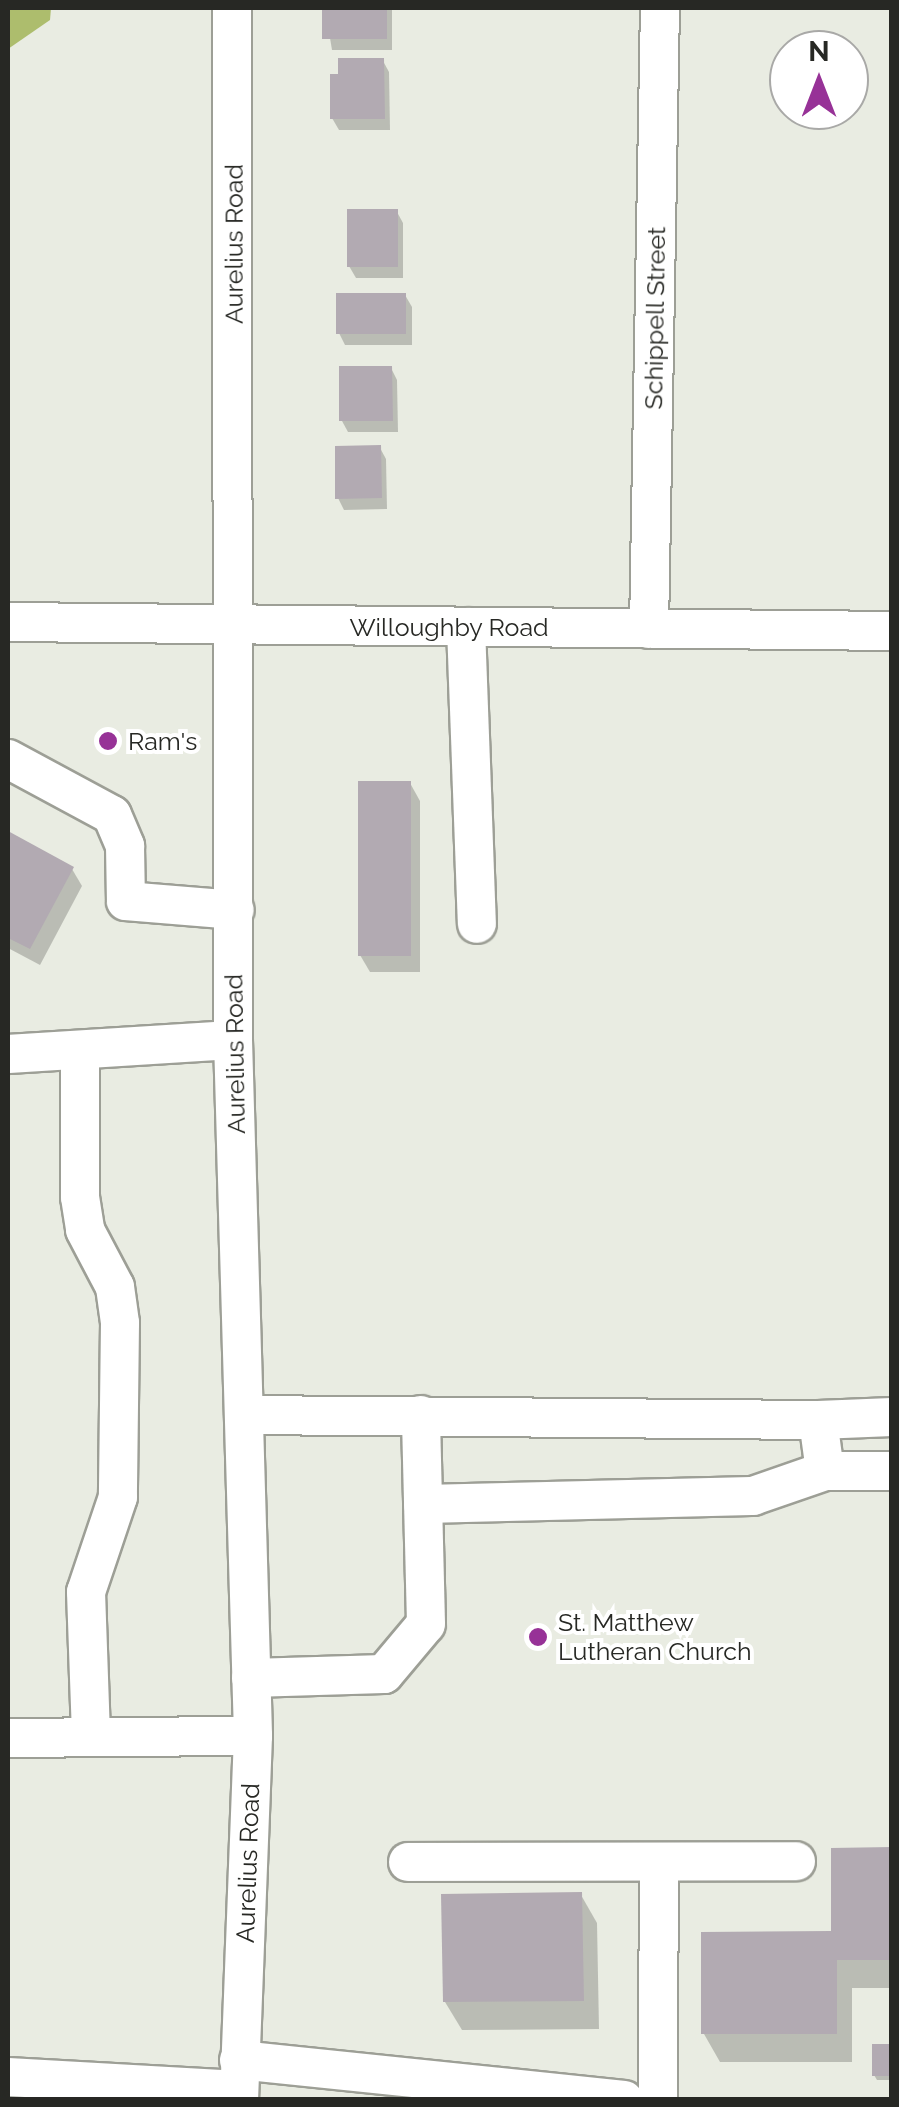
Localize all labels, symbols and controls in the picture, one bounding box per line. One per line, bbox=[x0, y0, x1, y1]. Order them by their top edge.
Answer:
north arrow bbox=[769, 30, 869, 130]
text: N bbox=[808, 35, 830, 68]
street label: Aurelius Road bbox=[219, 164, 249, 324]
street label: Schippell Street bbox=[638, 226, 672, 410]
street label: Willoughby Road bbox=[349, 612, 549, 642]
place label: Ram's bbox=[128, 726, 197, 756]
marker: Ram's bbox=[97, 730, 119, 752]
street label: Aurelius Road bbox=[219, 974, 251, 1134]
place label: St. Matthew Lutheran Church bbox=[558, 1608, 752, 1667]
marker: St. Matthew Lutheran Church bbox=[527, 1626, 549, 1648]
street label: Aurelius Road bbox=[230, 1783, 266, 1943]

